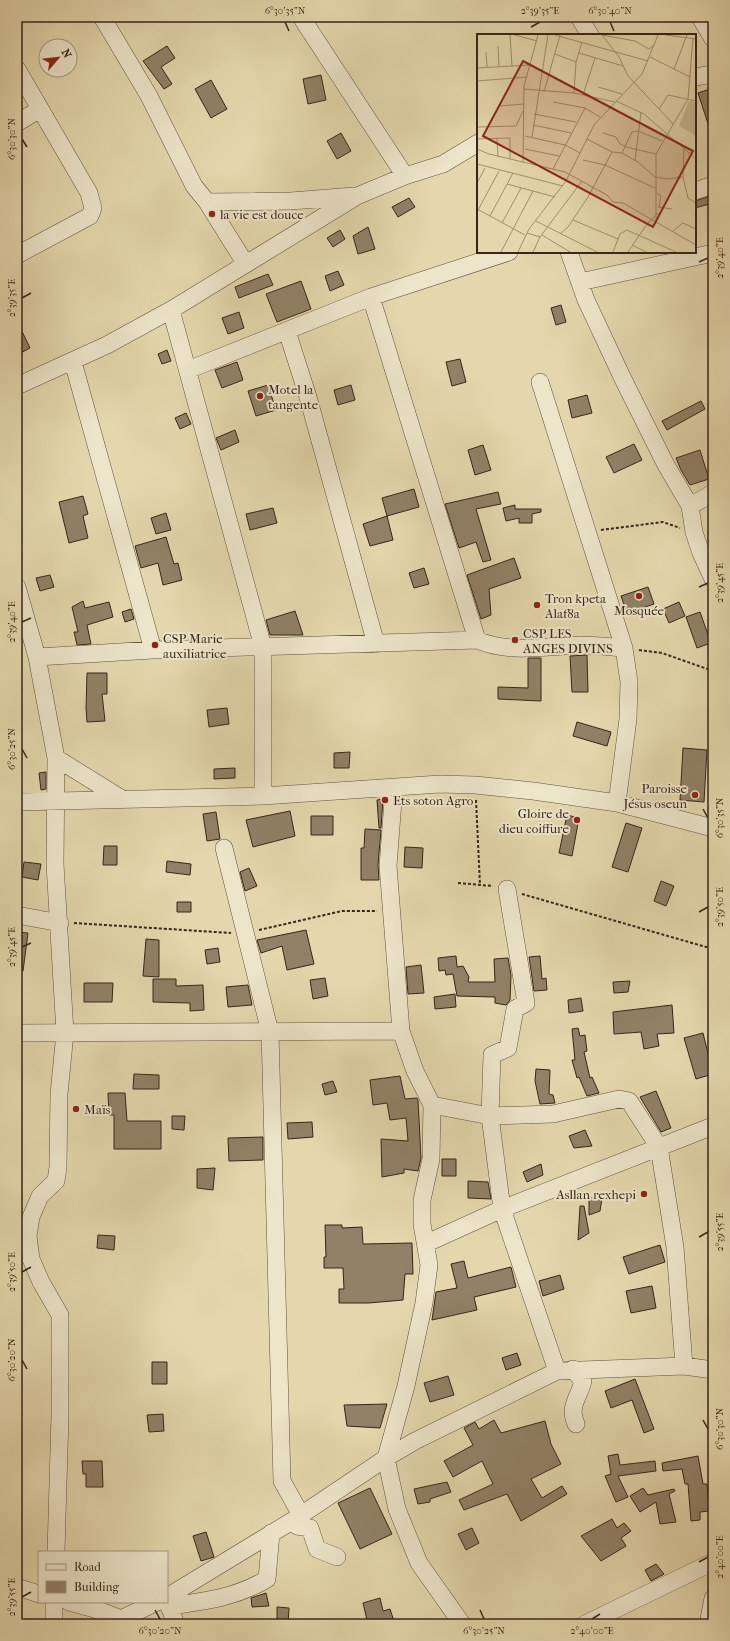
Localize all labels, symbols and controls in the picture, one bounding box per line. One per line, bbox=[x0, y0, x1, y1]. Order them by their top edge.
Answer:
text: 6°30'35"N bbox=[265, 5, 306, 17]
text: 2°39'35"E bbox=[521, 5, 559, 17]
text: 6°30'40"N bbox=[588, 5, 632, 17]
inset map bbox=[477, 34, 696, 253]
north arrow bbox=[38, 38, 78, 78]
text: N bbox=[59, 47, 74, 61]
text: 6°30'30"N bbox=[6, 118, 18, 160]
place label: la vie est douce bbox=[219, 207, 304, 222]
marker: la vie est douce bbox=[207, 209, 217, 219]
text: 2°39'40"E bbox=[714, 237, 726, 279]
text: 2°39'35"E bbox=[6, 279, 18, 317]
place label: Motel la tangente bbox=[268, 382, 319, 412]
marker: Motel la tangente bbox=[255, 391, 265, 401]
text: 2°39'45"E bbox=[714, 563, 726, 603]
place label: Tron kpeta Alaf8a bbox=[544, 591, 607, 621]
marker: Mosquée bbox=[634, 591, 644, 601]
marker: Tron kpeta Alaf8a bbox=[532, 600, 542, 610]
text: 2°39'40"E bbox=[6, 601, 18, 643]
place label: Mosquée bbox=[614, 603, 665, 618]
place label: CSP LES ANGES DIVINS bbox=[522, 626, 613, 656]
place label: CSP Marie auxiliatrice bbox=[163, 631, 227, 661]
marker: CSP LES ANGES DIVINS bbox=[510, 635, 520, 645]
marker: CSP Marie auxiliatrice bbox=[150, 640, 160, 650]
text: 6°30'25"N bbox=[6, 728, 18, 770]
place label: Paroisse Jésus oseun bbox=[623, 781, 688, 811]
marker: Paroisse Jésus oseun bbox=[690, 790, 700, 800]
place label: Ets soton Agro bbox=[393, 793, 474, 808]
marker: Ets soton Agro bbox=[380, 795, 390, 805]
text: 6°30'35"N bbox=[714, 797, 726, 838]
place label: Gloire de dieu coiffure bbox=[499, 806, 570, 836]
marker: Gloire de dieu coiffure bbox=[572, 815, 582, 825]
text: 2°39'50"E bbox=[714, 887, 726, 927]
text: 2°39'45"E bbox=[6, 927, 18, 967]
place label: Maïs bbox=[84, 1102, 111, 1117]
marker: Maïs bbox=[71, 1104, 81, 1114]
place label: Asllan rexhepi bbox=[555, 1187, 636, 1202]
marker: Asllan rexhepi bbox=[639, 1189, 649, 1199]
text: 2°39'55"E bbox=[714, 1213, 726, 1251]
text: 2°39'50"E bbox=[6, 1252, 18, 1292]
text: 6°30'20"N bbox=[6, 1338, 18, 1381]
text: 6°30'30"N bbox=[714, 1408, 726, 1450]
text: 2°40'00"E bbox=[714, 1535, 726, 1579]
legend bbox=[38, 1551, 168, 1603]
text: Road bbox=[74, 1560, 101, 1574]
text: 2°39'55"E bbox=[6, 1578, 18, 1616]
text: Building bbox=[74, 1580, 119, 1594]
text: 6°30'20"N bbox=[139, 1625, 182, 1637]
text: 6°30'25"N bbox=[463, 1625, 505, 1637]
text: 2°40'00"E bbox=[570, 1625, 614, 1637]

